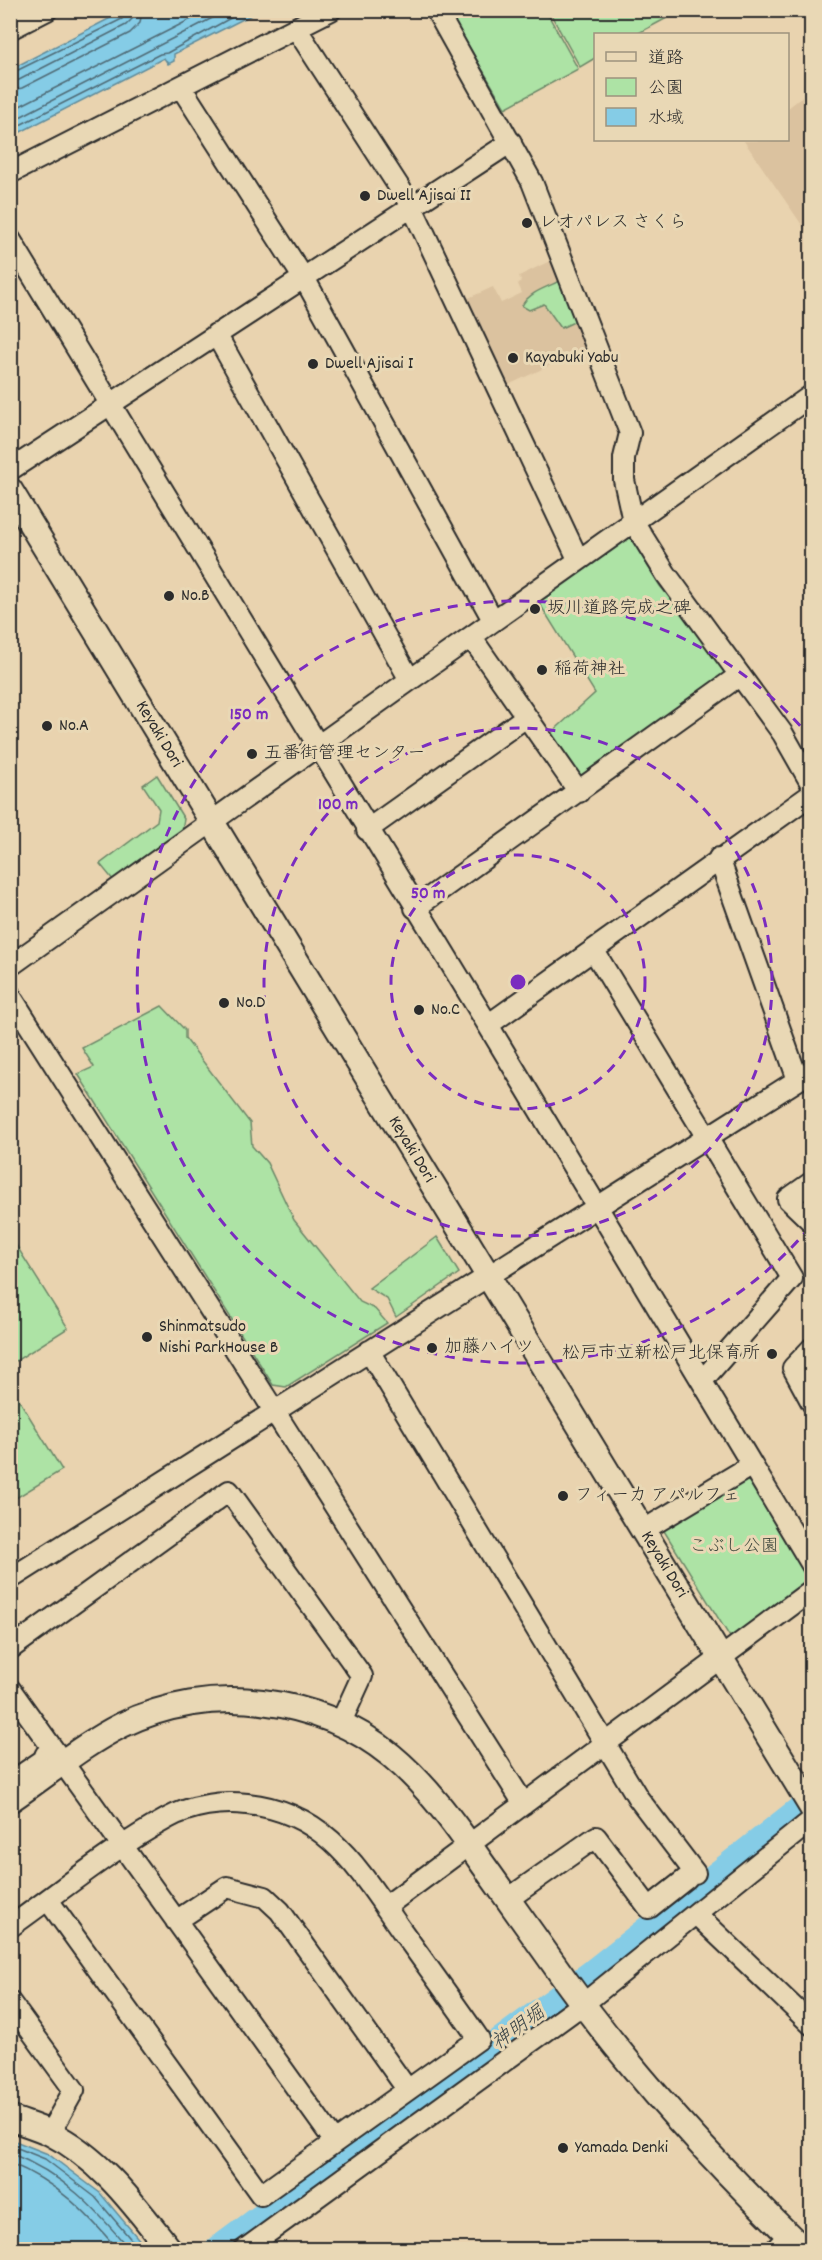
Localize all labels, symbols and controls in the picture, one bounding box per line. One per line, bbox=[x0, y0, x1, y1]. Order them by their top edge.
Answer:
legend bbox=[594, 33, 789, 141]
text: 道路 bbox=[648, 47, 684, 72]
text: 公園 bbox=[648, 77, 684, 102]
text: 水域 bbox=[648, 107, 684, 132]
place label: Dwell Ajisai II bbox=[377, 184, 471, 209]
marker: Dwell Ajisai II bbox=[358, 189, 372, 203]
place label: レオパレス さくら bbox=[539, 211, 687, 236]
marker: レオパレス さくら bbox=[520, 216, 534, 230]
place label: Kayabuki Yabu bbox=[525, 346, 618, 371]
marker: Kayabuki Yabu bbox=[506, 351, 520, 365]
place label: Dwell Ajisai I bbox=[325, 352, 414, 377]
marker: Dwell Ajisai I bbox=[306, 357, 320, 371]
place label: No.B bbox=[181, 584, 209, 609]
marker: No.B bbox=[162, 589, 176, 603]
place label: 坂川道路完成之碑 bbox=[547, 597, 691, 622]
marker: 坂川道路完成之碑 bbox=[528, 602, 542, 616]
place label: 稲荷神社 bbox=[554, 658, 626, 683]
marker: 稲荷神社 bbox=[535, 663, 549, 677]
street label: Keyaki Dori bbox=[129, 696, 189, 772]
text: 150 m bbox=[230, 703, 268, 728]
place label: No.A bbox=[59, 714, 89, 739]
marker: No.A bbox=[40, 719, 54, 733]
place label: 五番街管理センター bbox=[264, 742, 425, 767]
marker: 五番街管理センター bbox=[245, 747, 259, 761]
text: 100 m bbox=[318, 793, 358, 818]
text: 50 m bbox=[411, 882, 445, 907]
centre of rings bbox=[508, 972, 528, 992]
place label: No.D bbox=[236, 991, 265, 1016]
marker: No.D bbox=[217, 996, 231, 1010]
place label: No.C bbox=[431, 998, 460, 1023]
marker: No.C bbox=[412, 1003, 426, 1017]
street label: Keyaki Dori bbox=[381, 1111, 441, 1188]
place label: Shinmatsudo Nishi ParkHouse B bbox=[159, 1315, 278, 1361]
marker: Shinmatsudo Nishi ParkHouse B bbox=[140, 1330, 154, 1344]
place label: 加藤ハイツ bbox=[444, 1336, 534, 1361]
marker: 加藤ハイツ bbox=[425, 1341, 439, 1355]
place label: 松戸市立新松戸北保育所 bbox=[562, 1342, 760, 1367]
marker: 松戸市立新松戸北保育所 bbox=[765, 1347, 779, 1361]
place label: フィーカ アパルフェ bbox=[575, 1484, 740, 1509]
marker: フィーカ アパルフェ bbox=[556, 1489, 570, 1503]
street label: Keyaki Dori bbox=[634, 1527, 694, 1603]
park label: こぶし公園 bbox=[689, 1535, 779, 1560]
water label: 神明堀 bbox=[487, 1999, 552, 2058]
place label: Yamada Denki bbox=[575, 2136, 668, 2161]
marker: Yamada Denki bbox=[556, 2141, 570, 2155]

